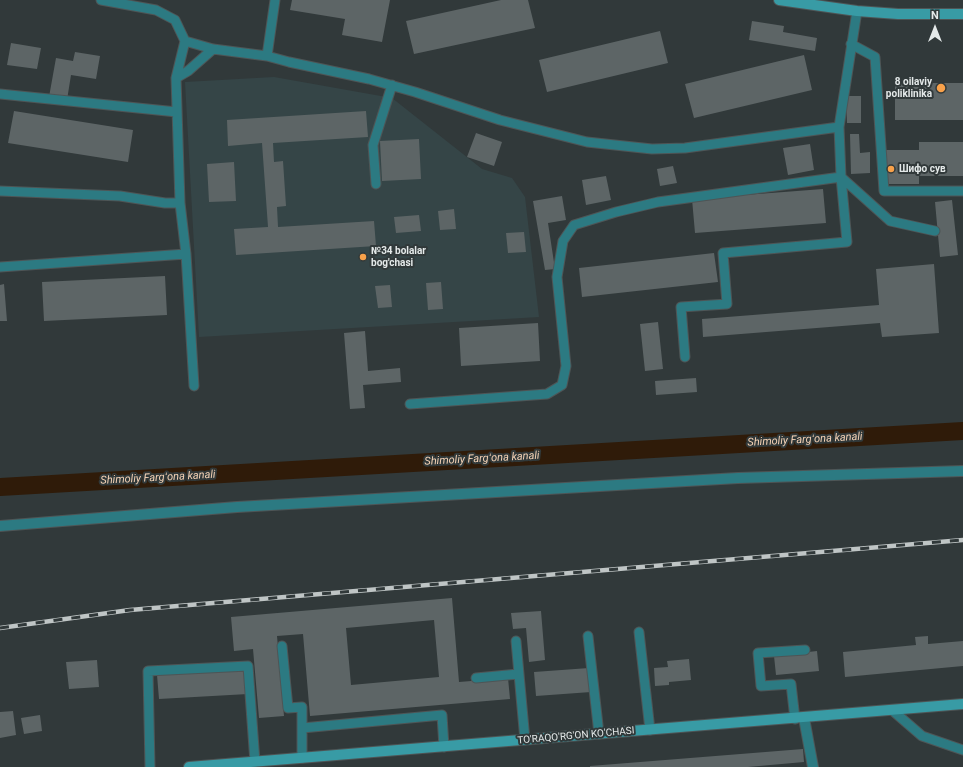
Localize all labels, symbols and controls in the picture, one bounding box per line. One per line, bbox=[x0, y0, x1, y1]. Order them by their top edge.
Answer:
north arrow bbox=[915, 8, 955, 48]
text: N bbox=[931, 9, 939, 22]
place label: 8 oilaviy poliklinika bbox=[886, 76, 932, 100]
marker: 8 oilaviy poliklinika bbox=[935, 82, 947, 94]
place label: Шифо сув bbox=[899, 163, 946, 175]
marker: Шифо сув bbox=[886, 164, 896, 174]
place label: №34 bolalar bog'chasi bbox=[371, 245, 426, 268]
marker: №34 bolalar bog'chasi bbox=[358, 252, 368, 262]
water label: Shimoliy Fargʻona kanali bbox=[747, 430, 863, 450]
water label: Shimoliy Fargʻona kanali bbox=[424, 449, 540, 469]
water label: Shimoliy Fargʻona kanali bbox=[100, 468, 216, 488]
street label: TO'RAQO'RG'ON KO'CHASI bbox=[517, 725, 635, 747]

